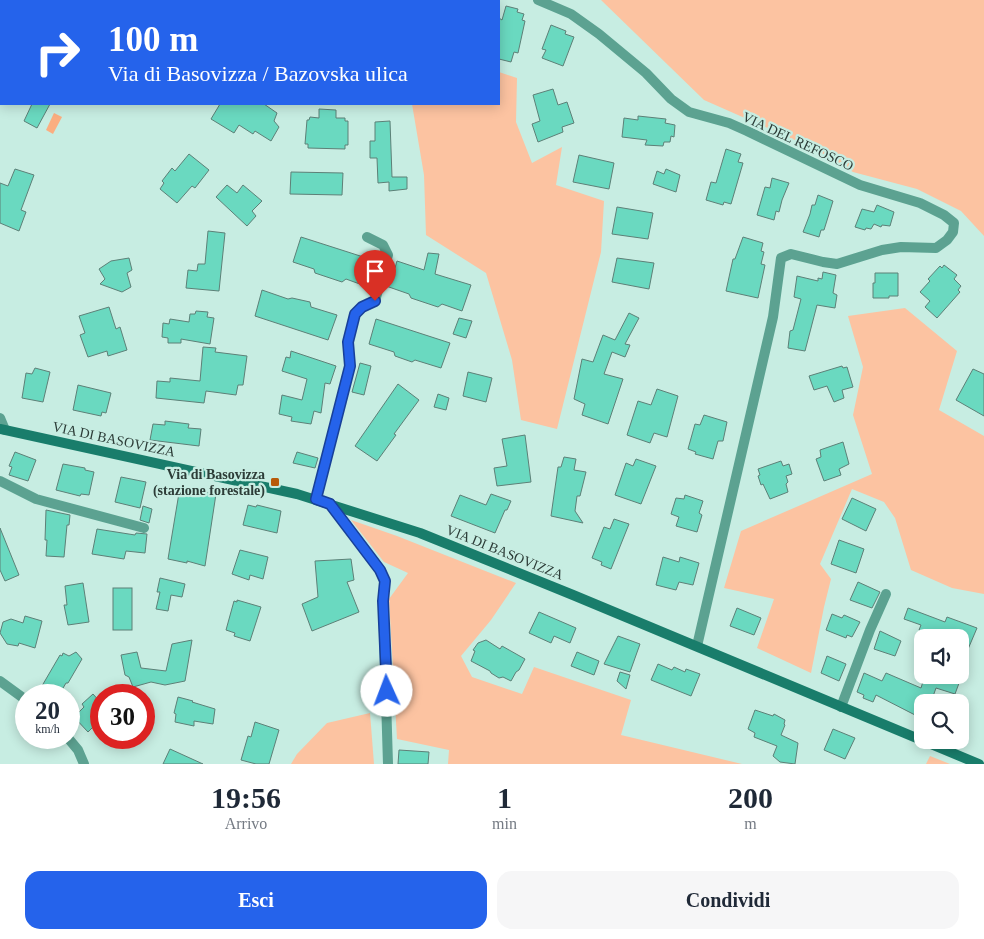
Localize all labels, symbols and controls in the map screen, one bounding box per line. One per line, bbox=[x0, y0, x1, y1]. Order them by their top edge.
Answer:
icon: right bbox=[25, 20, 90, 85]
text: 100 m bbox=[108, 20, 198, 59]
text: Via di Basovizza / Bazovska ulica bbox=[108, 61, 408, 86]
street label: VIA DEL REFOSCO bbox=[740, 109, 856, 174]
pin bbox=[354, 250, 396, 301]
icon: arrive bbox=[361, 257, 389, 285]
street label: VIA DI BASOVIZZA bbox=[51, 419, 178, 460]
place label: Via di Basovizza (stazione forestale) bbox=[153, 467, 265, 499]
marker: Via di Basovizza (stazione forestale) bbox=[269, 476, 281, 488]
street label: VIA DI BASOVIZZA bbox=[444, 522, 566, 583]
map controls bbox=[914, 629, 969, 749]
button: sound bbox=[914, 629, 969, 684]
position arrow bbox=[360, 664, 412, 716]
speed limit sign: 30 bbox=[90, 684, 155, 749]
button: search bbox=[914, 694, 969, 749]
text: 20 bbox=[35, 697, 60, 724]
text: km/h bbox=[35, 722, 60, 736]
text: 19:56 bbox=[211, 781, 281, 814]
text: 1 bbox=[497, 781, 512, 814]
text: 200 bbox=[728, 781, 773, 814]
text: Arrivo bbox=[225, 815, 267, 832]
text: min bbox=[492, 815, 517, 832]
text: m bbox=[744, 815, 757, 832]
button: Esci bbox=[25, 871, 487, 929]
button: Condividi bbox=[497, 871, 959, 929]

